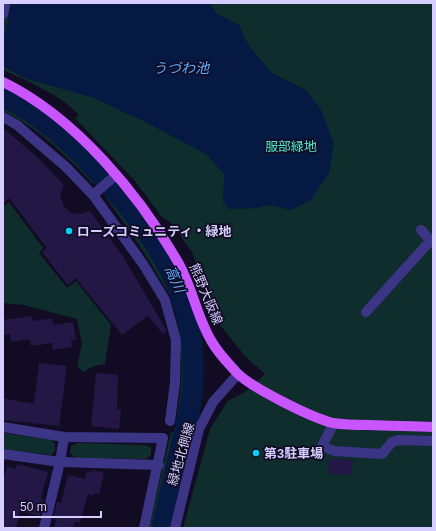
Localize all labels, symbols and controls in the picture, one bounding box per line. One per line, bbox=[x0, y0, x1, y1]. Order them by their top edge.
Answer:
water label: うづわ池 bbox=[153, 60, 211, 76]
park label: 服部緑地 bbox=[265, 139, 317, 154]
place label: ローズコミュニティ・緑地 bbox=[77, 224, 232, 239]
marker: ローズコミュニティ・緑地 bbox=[64, 226, 74, 236]
street label: 熊野大阪線 bbox=[186, 261, 226, 327]
water label: 高川 bbox=[162, 263, 189, 297]
street label: 緑地北側線 bbox=[165, 421, 197, 487]
place label: 第3駐車場 bbox=[264, 446, 323, 461]
marker: 第3駐車場 bbox=[251, 448, 261, 458]
scale bar bbox=[14, 493, 101, 519]
text: 50 m bbox=[20, 500, 47, 514]

